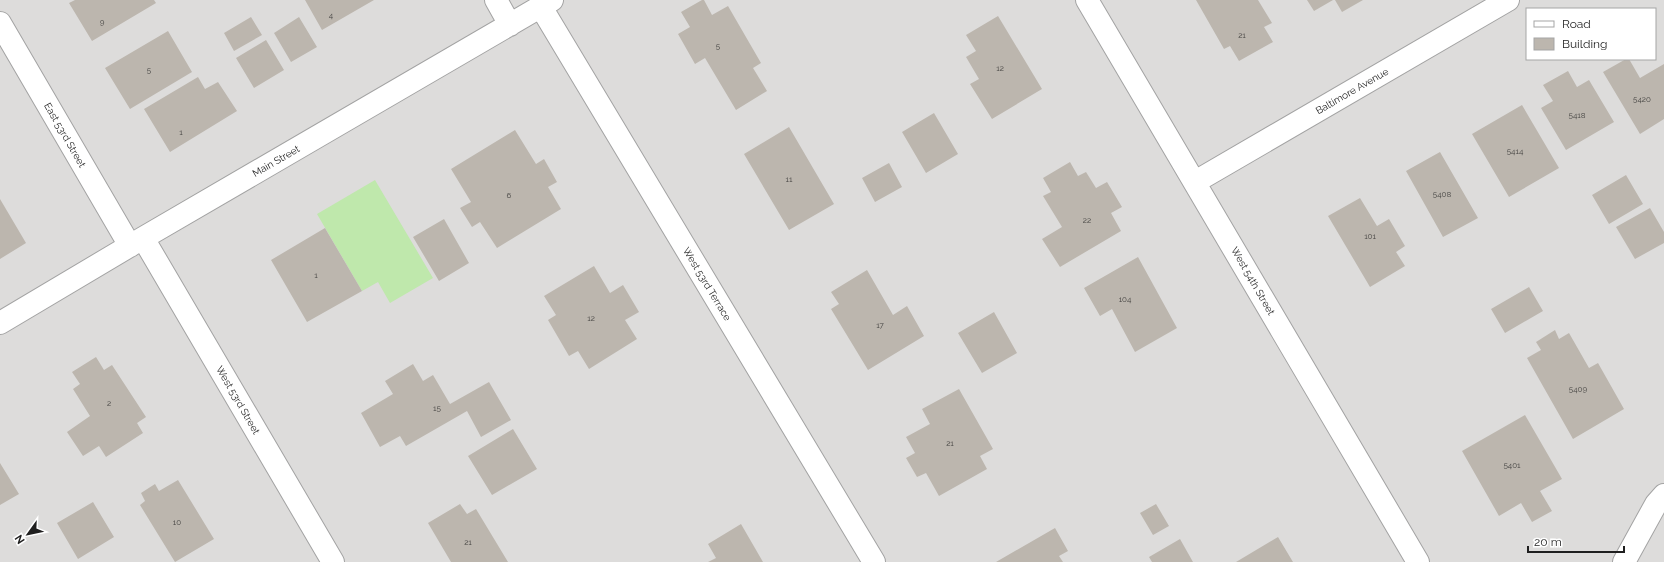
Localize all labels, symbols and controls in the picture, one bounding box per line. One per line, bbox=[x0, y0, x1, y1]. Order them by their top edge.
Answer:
legend bbox=[1526, 8, 1656, 60]
house number: 4 bbox=[329, 10, 334, 20]
house number: 9 bbox=[100, 17, 105, 27]
text: Road bbox=[1562, 17, 1591, 31]
house number: 21 bbox=[1238, 30, 1246, 40]
text: Building bbox=[1562, 37, 1608, 51]
house number: 5 bbox=[716, 41, 721, 51]
house number: 12 bbox=[996, 63, 1004, 73]
house number: 5 bbox=[147, 65, 152, 75]
street label: Baltimore Avenue bbox=[1314, 66, 1390, 116]
house number: 5420 bbox=[1633, 94, 1651, 104]
street label: East 53rd Street bbox=[42, 101, 88, 170]
house number: 5418 bbox=[1569, 110, 1586, 120]
house number: 1 bbox=[179, 127, 183, 137]
street label: Main Street bbox=[251, 143, 302, 179]
house number: 5414 bbox=[1507, 146, 1524, 156]
house number: 11 bbox=[786, 174, 793, 184]
house number: 5408 bbox=[1433, 189, 1451, 199]
house number: 6 bbox=[507, 190, 512, 200]
house number: 22 bbox=[1083, 215, 1091, 225]
house number: 101 bbox=[1364, 231, 1376, 241]
street label: West 53rd Terrace bbox=[681, 245, 733, 323]
street label: West 54th Street bbox=[1229, 245, 1277, 318]
house number: 1 bbox=[314, 270, 318, 280]
house number: 104 bbox=[1119, 294, 1132, 304]
house number: 12 bbox=[587, 313, 595, 323]
house number: 17 bbox=[876, 320, 885, 330]
street label: West 53rd Street bbox=[214, 364, 262, 437]
house number: 5409 bbox=[1569, 384, 1587, 394]
house number: 2 bbox=[107, 398, 111, 408]
house number: 15 bbox=[433, 403, 442, 413]
house number: 21 bbox=[946, 438, 954, 448]
house number: 5401 bbox=[1503, 460, 1521, 470]
north arrow bbox=[8, 514, 48, 554]
house number: 10 bbox=[173, 517, 181, 527]
scale bar bbox=[1528, 528, 1624, 554]
text: N bbox=[12, 532, 28, 546]
text: 20 m bbox=[1534, 535, 1562, 549]
house number: 21 bbox=[464, 537, 472, 547]

